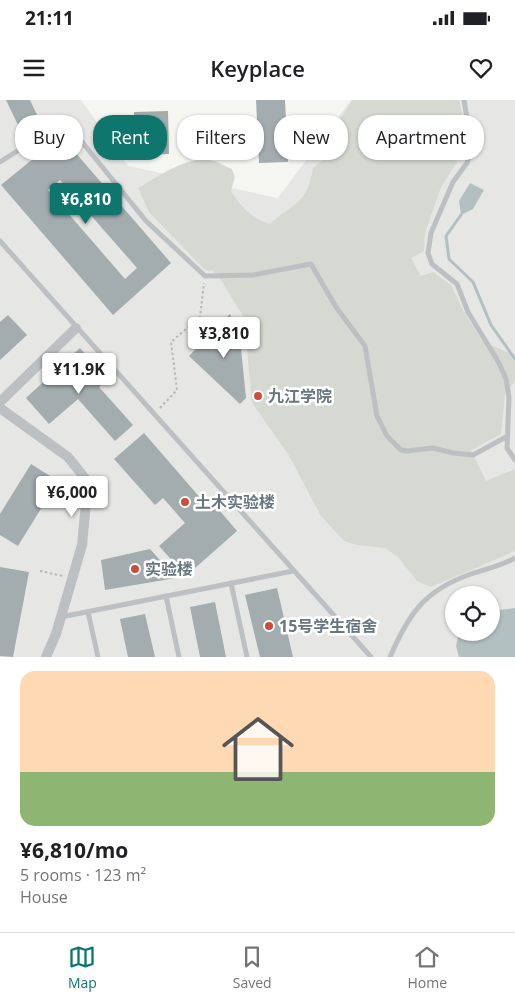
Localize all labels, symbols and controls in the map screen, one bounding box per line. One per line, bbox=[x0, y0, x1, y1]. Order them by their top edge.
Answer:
text: 21:11 bbox=[25, 5, 74, 31]
text: Keyplace bbox=[210, 53, 305, 83]
icon: menu bbox=[20, 54, 48, 82]
icon: heart bbox=[467, 54, 495, 82]
chip: Buy bbox=[15, 115, 83, 160]
chip: Rent bbox=[93, 115, 167, 160]
chip: Filters bbox=[177, 115, 264, 160]
chip: New bbox=[274, 115, 348, 160]
chip: Apartment bbox=[358, 115, 484, 160]
pin: ¥6,810 bbox=[45, 182, 127, 225]
text: ¥6,810 bbox=[61, 188, 111, 210]
pin: ¥3,810 bbox=[183, 316, 265, 359]
text: ¥3,810 bbox=[199, 322, 249, 344]
pin: ¥11.9K bbox=[38, 352, 120, 395]
text: ¥11.9K bbox=[53, 358, 105, 380]
place label: 九江学院 bbox=[268, 385, 332, 407]
marker: 九江学院 bbox=[252, 390, 264, 402]
pin: ¥6,000 bbox=[31, 476, 113, 518]
text: ¥6,000 bbox=[47, 481, 97, 503]
place label: 土木实验楼 bbox=[195, 491, 275, 513]
marker: 土木实验楼 bbox=[179, 496, 191, 508]
place label: 实验楼 bbox=[145, 558, 193, 580]
marker: 实验楼 bbox=[129, 563, 141, 575]
map controls bbox=[445, 586, 500, 641]
button: locate bbox=[445, 586, 500, 641]
place label: 15号学生宿舍 bbox=[279, 615, 377, 637]
marker: 15号学生宿舍 bbox=[263, 620, 275, 632]
icon: home bbox=[213, 704, 303, 794]
text: ¥6,810/mo bbox=[20, 836, 128, 864]
text: 5 rooms · 123 m² bbox=[20, 864, 146, 886]
text: House bbox=[20, 886, 68, 908]
tab: Map bbox=[68, 943, 97, 992]
tab: Saved bbox=[233, 943, 272, 992]
tab: Home bbox=[407, 943, 447, 992]

